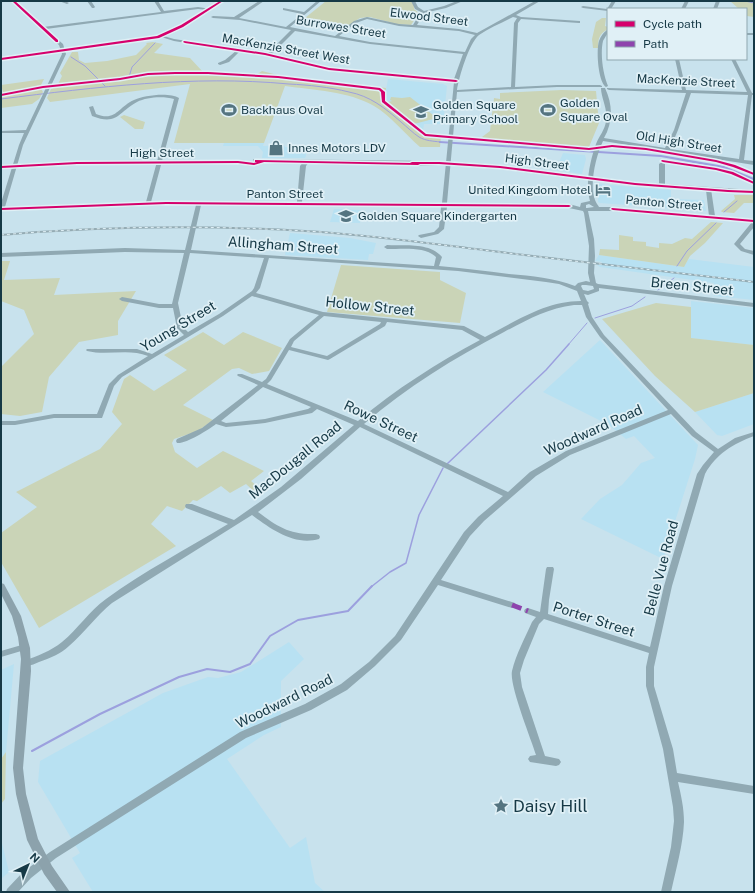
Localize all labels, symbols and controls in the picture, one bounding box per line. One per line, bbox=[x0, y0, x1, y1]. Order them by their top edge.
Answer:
street label: Elwood Street bbox=[389, 5, 469, 29]
legend bbox=[607, 8, 747, 60]
street label: Burrowes Street bbox=[295, 13, 387, 41]
text: Cycle path bbox=[643, 17, 702, 31]
street label: MacKenzie Street West bbox=[221, 31, 351, 67]
text: Path bbox=[643, 37, 669, 51]
street label: MacKenzie Street bbox=[636, 71, 736, 91]
place label: Golden Square Oval bbox=[560, 96, 628, 124]
place label: Golden Square Primary School bbox=[433, 98, 518, 126]
sports icon: Backhaus Oval bbox=[220, 101, 238, 119]
sports icon: Golden Square Oval bbox=[539, 101, 557, 119]
place label: Backhaus Oval bbox=[241, 103, 324, 117]
school or university icon: Golden Square Primary School bbox=[412, 103, 430, 121]
street label: Old High Street bbox=[635, 128, 723, 156]
shop icon: Innes Motors LDV bbox=[267, 139, 285, 157]
place label: Innes Motors LDV bbox=[288, 141, 386, 155]
street label: High Street bbox=[130, 146, 195, 160]
street label: High Street bbox=[504, 151, 570, 173]
hotel icon: United Kingdom Hotel bbox=[594, 181, 612, 199]
place label: United Kingdom Hotel bbox=[468, 183, 591, 197]
street label: Panton Street bbox=[246, 187, 324, 201]
street label: Panton Street bbox=[625, 193, 703, 213]
school or university icon: Golden Square Kindergarten bbox=[337, 207, 355, 225]
place label: Golden Square Kindergarten bbox=[358, 209, 517, 223]
street label: Allingham Street bbox=[227, 233, 339, 257]
street label: Breen Street bbox=[650, 274, 734, 298]
street label: Hollow Street bbox=[325, 293, 415, 319]
street label: Young Street bbox=[138, 297, 218, 355]
street label: Rowe Street bbox=[341, 397, 421, 445]
street label: Woodward Road bbox=[541, 401, 645, 459]
street label: MacDougall Road bbox=[246, 418, 344, 502]
street label: Belle Vue Road bbox=[641, 519, 681, 617]
street label: Porter Street bbox=[551, 598, 637, 640]
street label: Woodward Road bbox=[233, 671, 335, 731]
place label: Daisy Hill bbox=[513, 796, 588, 816]
place icon: Daisy Hill bbox=[492, 797, 510, 815]
north arrow bbox=[8, 845, 48, 885]
text: N bbox=[28, 850, 42, 865]

